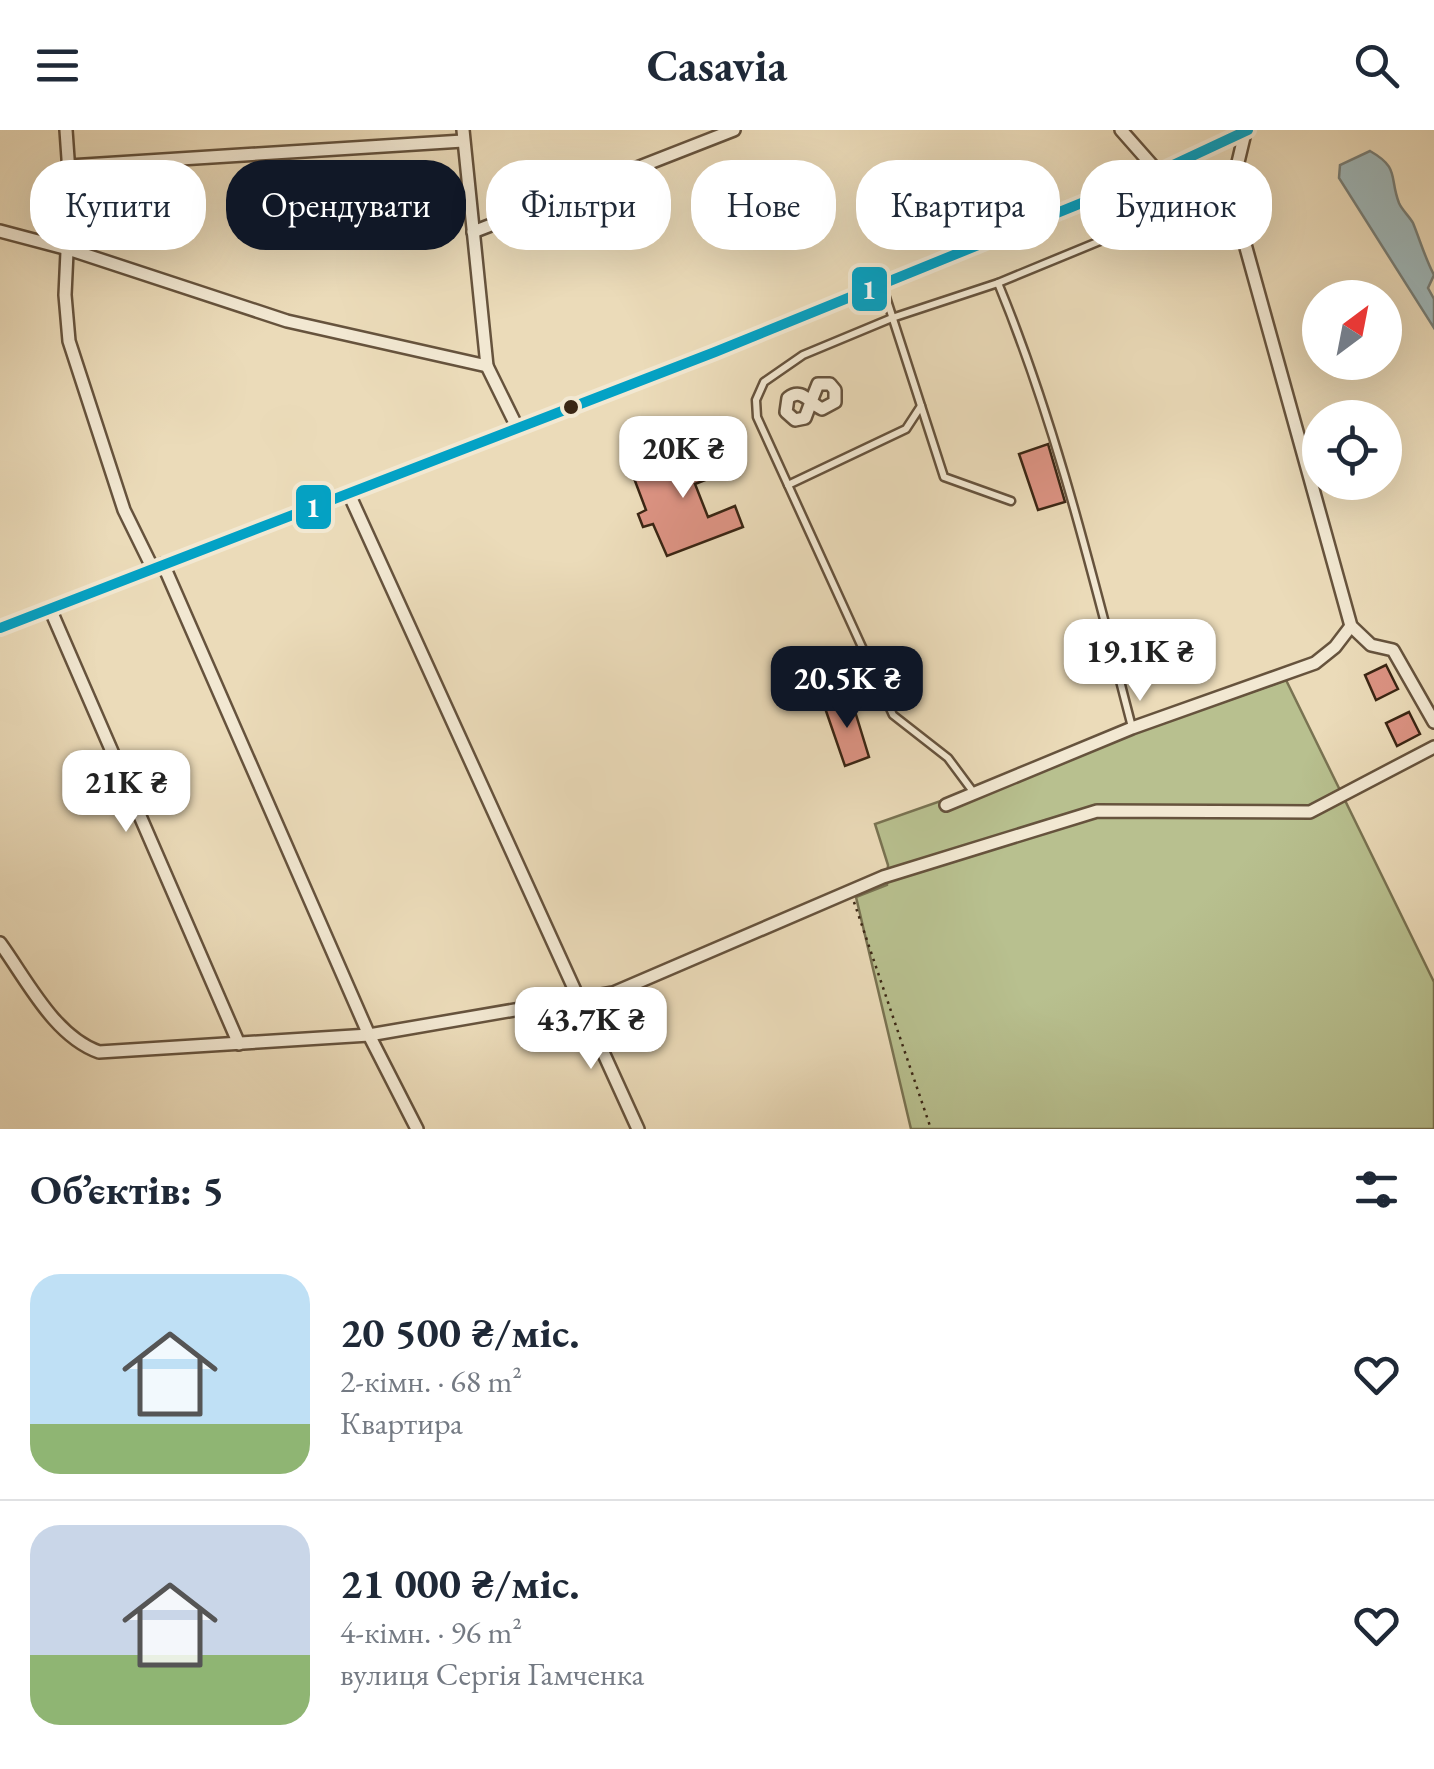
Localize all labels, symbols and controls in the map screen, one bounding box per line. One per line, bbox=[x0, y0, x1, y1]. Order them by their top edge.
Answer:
text: Casavia bbox=[647, 36, 787, 94]
icon: menu bbox=[30, 38, 85, 93]
icon: search bbox=[1349, 38, 1404, 93]
chip: Купити bbox=[30, 160, 206, 250]
chip: Орендувати bbox=[226, 160, 466, 250]
chip: Фільтри bbox=[486, 160, 671, 250]
chip: Нове bbox=[691, 160, 836, 250]
chip: Квартира bbox=[856, 160, 1060, 250]
chip: Будинок bbox=[1080, 160, 1272, 250]
line badge: 1 bbox=[850, 265, 889, 313]
text: 1 bbox=[862, 271, 876, 307]
north arrow bbox=[1302, 280, 1402, 380]
map controls bbox=[1302, 280, 1402, 500]
unlabelled marker bbox=[561, 397, 581, 417]
button: locate bbox=[1302, 400, 1402, 500]
pin: 20K ₴ bbox=[613, 416, 753, 501]
text: 20K ₴ bbox=[641, 427, 725, 469]
line badge: 1 bbox=[294, 483, 333, 531]
text: 1 bbox=[306, 489, 320, 525]
pin: 19.1K ₴ bbox=[1048, 619, 1232, 704]
text: 19.1K ₴ bbox=[1086, 630, 1194, 672]
pin: 20.5K ₴ bbox=[755, 646, 939, 731]
text: 20.5K ₴ bbox=[793, 657, 901, 699]
pin: 21K ₴ bbox=[56, 750, 196, 835]
text: 21K ₴ bbox=[84, 761, 168, 803]
pin: 43.7K ₴ bbox=[499, 987, 683, 1072]
text: 43.7K ₴ bbox=[537, 998, 645, 1040]
text: Об’єктів: 5 bbox=[30, 1162, 224, 1217]
icon: filters bbox=[1349, 1162, 1404, 1217]
text: 20 500 ₴/міс. bbox=[340, 1305, 580, 1360]
icon: home bbox=[110, 1314, 230, 1434]
icon: heart bbox=[1349, 1347, 1404, 1402]
text: 2-кімн. · 68 m² bbox=[340, 1360, 522, 1402]
text: Квартира bbox=[340, 1402, 463, 1444]
text: 21 000 ₴/міс. bbox=[340, 1556, 580, 1611]
icon: home bbox=[110, 1565, 230, 1685]
icon: heart bbox=[1349, 1598, 1404, 1653]
text: 4-кімн. · 96 m² bbox=[340, 1611, 522, 1653]
text: вулиця Сергія Гамченка bbox=[340, 1653, 644, 1695]

